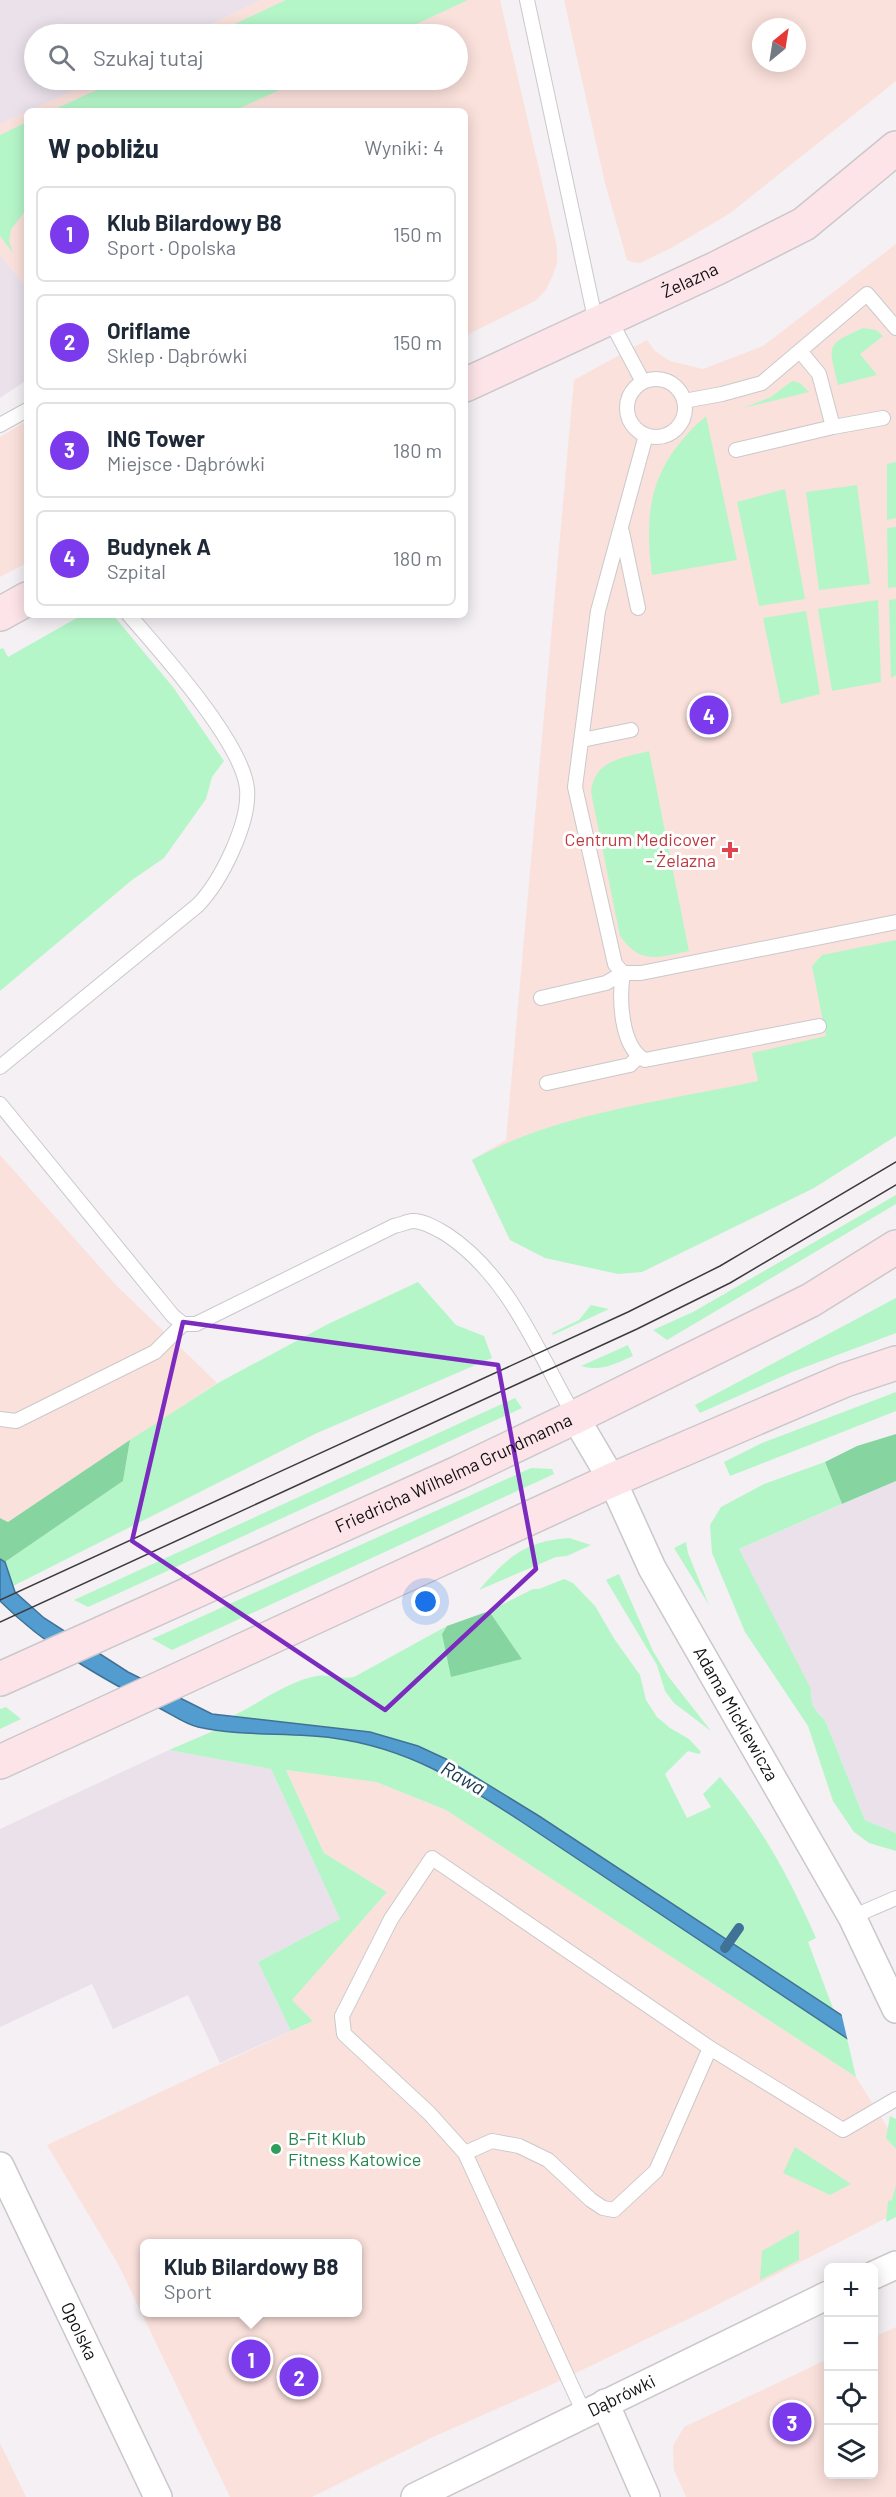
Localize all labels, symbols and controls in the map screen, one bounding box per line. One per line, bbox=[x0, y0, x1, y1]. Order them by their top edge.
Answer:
north arrow bbox=[752, 18, 806, 72]
search box bbox=[24, 24, 468, 90]
icon: search bbox=[45, 41, 78, 74]
text: Szukaj tutaj bbox=[93, 44, 204, 70]
text: W pobliżu bbox=[48, 132, 159, 163]
text: Wyniki: 4 bbox=[365, 135, 444, 159]
text: Klub Bilardowy B8 bbox=[107, 209, 282, 235]
text: 1 bbox=[66, 222, 73, 246]
text: 150 m bbox=[393, 222, 442, 246]
text: Sport · Opolska bbox=[107, 235, 236, 259]
street label: Żelazna bbox=[658, 257, 721, 302]
text: Oriflame bbox=[107, 317, 191, 343]
text: 2 bbox=[64, 330, 75, 354]
text: 150 m bbox=[393, 330, 442, 354]
text: Sklep · Dąbrówki bbox=[107, 343, 248, 367]
text: ING Tower bbox=[107, 425, 205, 451]
text: 3 bbox=[64, 438, 75, 462]
text: 180 m bbox=[393, 438, 442, 462]
text: Miejsce · Dąbrówki bbox=[107, 451, 265, 475]
text: Budynek A bbox=[107, 533, 211, 559]
text: 4 bbox=[63, 546, 76, 570]
text: 180 m bbox=[393, 546, 442, 570]
text: Szpital bbox=[107, 559, 166, 583]
pin: 4 bbox=[690, 692, 728, 738]
place label: Centrum Medicover - Żelazna bbox=[565, 828, 716, 871]
marker: Centrum Medicover - Żelazna bbox=[721, 841, 739, 859]
street label: Friedricha Wilhelma Grundmanna bbox=[331, 1408, 575, 1537]
your location bbox=[411, 1587, 440, 1616]
street label: Adama Mickiewicza bbox=[689, 1642, 784, 1785]
water label: Rawa bbox=[437, 1755, 490, 1799]
place label: B-Fit Klub Fitness Katowice bbox=[288, 2127, 421, 2170]
marker: B-Fit Klub Fitness Katowice bbox=[269, 2142, 283, 2156]
popup bbox=[140, 2239, 362, 2317]
text: Klub Bilardowy B8 bbox=[164, 2253, 338, 2279]
map controls bbox=[824, 2263, 878, 2479]
button: + bbox=[824, 2263, 878, 2317]
text: Sport bbox=[164, 2279, 212, 2303]
street label: Opolska bbox=[57, 2298, 103, 2363]
button: − bbox=[824, 2317, 878, 2371]
pin: 1 bbox=[232, 2336, 270, 2382]
pin: 2 bbox=[280, 2354, 318, 2400]
street label: Dąbrówki bbox=[584, 2369, 659, 2421]
button: locate bbox=[824, 2371, 878, 2425]
pin: 3 bbox=[772, 2400, 812, 2444]
button: layers bbox=[824, 2425, 878, 2479]

